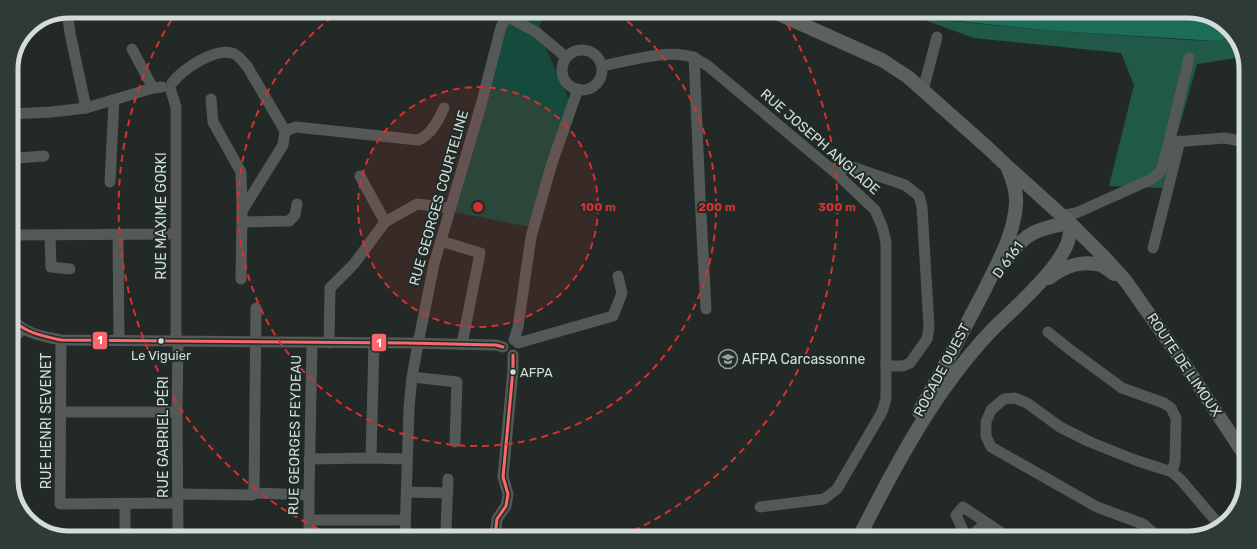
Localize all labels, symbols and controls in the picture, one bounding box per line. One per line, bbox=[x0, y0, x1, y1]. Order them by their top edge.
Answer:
street label: RUE JOSEPH ANGLADE bbox=[757, 86, 883, 198]
street label: RUE GEORGES COURTELINE bbox=[406, 108, 472, 288]
street label: RUE MAXIME GORKI bbox=[153, 152, 170, 280]
centre of rings bbox=[471, 200, 485, 214]
text: 100 m bbox=[580, 200, 616, 214]
text: 200 m bbox=[698, 200, 736, 214]
text: 300 m bbox=[818, 200, 856, 214]
street label: D 6161 bbox=[989, 238, 1027, 282]
street label: ROUTE DE LIMOUX bbox=[1143, 310, 1225, 420]
street label: ROCADE OUEST bbox=[910, 320, 974, 420]
line badge: 1 bbox=[92, 331, 108, 350]
line badge: 1 bbox=[371, 333, 387, 352]
text: 1 bbox=[97, 334, 103, 347]
marker: Le Viguier bbox=[156, 336, 166, 346]
text: 1 bbox=[376, 337, 382, 350]
place label: Le Viguier bbox=[131, 348, 191, 364]
school or university icon: AFPA Carcassonne bbox=[717, 348, 739, 370]
place label: AFPA Carcassonne bbox=[742, 351, 865, 368]
street label: RUE HENRI SEVENET bbox=[38, 353, 55, 489]
street label: RUE GEORGES FEYDEAU bbox=[285, 355, 305, 515]
place label: AFPA bbox=[520, 365, 553, 380]
marker: AFPA bbox=[508, 367, 518, 377]
street label: RUE GABRIEL PÉRI bbox=[154, 376, 172, 498]

